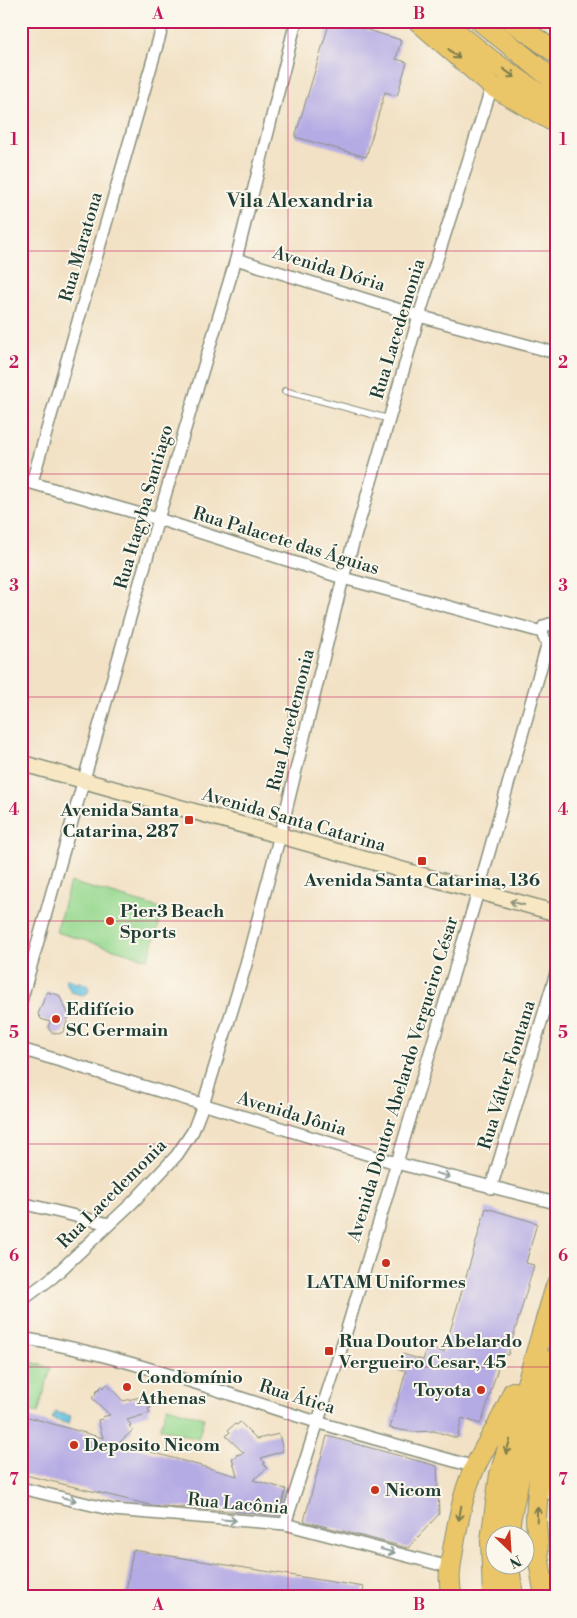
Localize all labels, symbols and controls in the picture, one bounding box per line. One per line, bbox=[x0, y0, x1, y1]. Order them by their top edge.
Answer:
text: A bbox=[151, 4, 164, 24]
text: B bbox=[413, 4, 425, 24]
one-way arrow bbox=[448, 48, 461, 59]
one-way arrow bbox=[502, 68, 516, 78]
text: 1 bbox=[10, 130, 18, 150]
text: 1 bbox=[559, 130, 567, 150]
street label: Rua Maratona bbox=[54, 188, 108, 305]
district label: Vila Alexandria bbox=[226, 189, 373, 214]
street label: Avenida Dória bbox=[269, 241, 389, 297]
street label: Rua Lacedemonia bbox=[366, 255, 431, 402]
text: 2 bbox=[9, 353, 19, 373]
text: 2 bbox=[558, 353, 568, 373]
street label: Rua Itagyba Santiago bbox=[109, 422, 179, 592]
street label: Rua Palacete das Águias bbox=[190, 502, 382, 580]
text: 3 bbox=[9, 576, 19, 596]
text: 3 bbox=[558, 576, 568, 596]
street label: Rua Lacedemonia bbox=[262, 646, 320, 793]
street label: Avenida Santa Catarina bbox=[199, 783, 389, 857]
place label: Avenida Santa Catarina, 287 bbox=[59, 799, 179, 843]
text: 4 bbox=[9, 800, 20, 820]
text: 4 bbox=[558, 800, 569, 820]
marker: Avenida Santa Catarina, 287 bbox=[183, 814, 195, 826]
marker: Avenida Santa Catarina, 136 bbox=[416, 855, 428, 867]
place label: Avenida Santa Catarina, 136 bbox=[303, 869, 540, 892]
one-way arrow bbox=[509, 897, 525, 907]
place label: Pier3 Beach Sports bbox=[120, 900, 224, 944]
street label: Avenida Doutor Abelardo Vergueiro César bbox=[342, 913, 464, 1245]
marker: Pier3 Beach Sports bbox=[104, 915, 116, 927]
street label: Rua Válter Fontana bbox=[473, 997, 541, 1153]
place label: Edifício SC Germain bbox=[66, 998, 168, 1042]
marker: Edifício SC Germain bbox=[50, 1013, 62, 1025]
text: 5 bbox=[9, 1023, 19, 1043]
text: 5 bbox=[558, 1023, 568, 1043]
street label: Avenida Jônia bbox=[234, 1086, 350, 1142]
street label: Rua Lacedemonia bbox=[52, 1134, 172, 1254]
one-way arrow bbox=[434, 1171, 450, 1180]
text: 6 bbox=[9, 1246, 19, 1266]
text: 6 bbox=[558, 1246, 568, 1266]
marker: LATAM Uniformes bbox=[380, 1257, 392, 1269]
place label: LATAM Uniformes bbox=[306, 1271, 466, 1294]
place label: Rua Doutor Abelardo Vergueiro Cesar, 45 bbox=[338, 1330, 522, 1374]
marker: Rua Doutor Abelardo Vergueiro Cesar, 45 bbox=[323, 1345, 335, 1357]
place label: Condomínio Athenas bbox=[136, 1366, 243, 1410]
street label: Rua Ática bbox=[256, 1375, 339, 1420]
place label: Toyota bbox=[414, 1379, 471, 1402]
marker: Condomínio Athenas bbox=[121, 1381, 133, 1393]
marker: Toyota bbox=[475, 1384, 487, 1396]
place label: Deposito Nicom bbox=[84, 1434, 220, 1457]
marker: Deposito Nicom bbox=[68, 1439, 80, 1451]
one-way arrow bbox=[503, 1439, 513, 1455]
text: 7 bbox=[9, 1470, 19, 1490]
text: 7 bbox=[558, 1470, 568, 1490]
place label: Nicom bbox=[385, 1479, 442, 1502]
marker: Nicom bbox=[369, 1484, 381, 1496]
street label: Rua Lacônia bbox=[186, 1488, 290, 1520]
one-way arrow bbox=[60, 1495, 76, 1504]
one-way arrow bbox=[454, 1505, 464, 1521]
one-way arrow bbox=[532, 1506, 542, 1522]
one-way arrow bbox=[221, 1515, 237, 1525]
north arrow bbox=[484, 1526, 534, 1576]
one-way arrow bbox=[380, 1547, 396, 1556]
text: N bbox=[506, 1550, 524, 1571]
text: A bbox=[151, 1595, 164, 1615]
text: B bbox=[413, 1595, 425, 1615]

